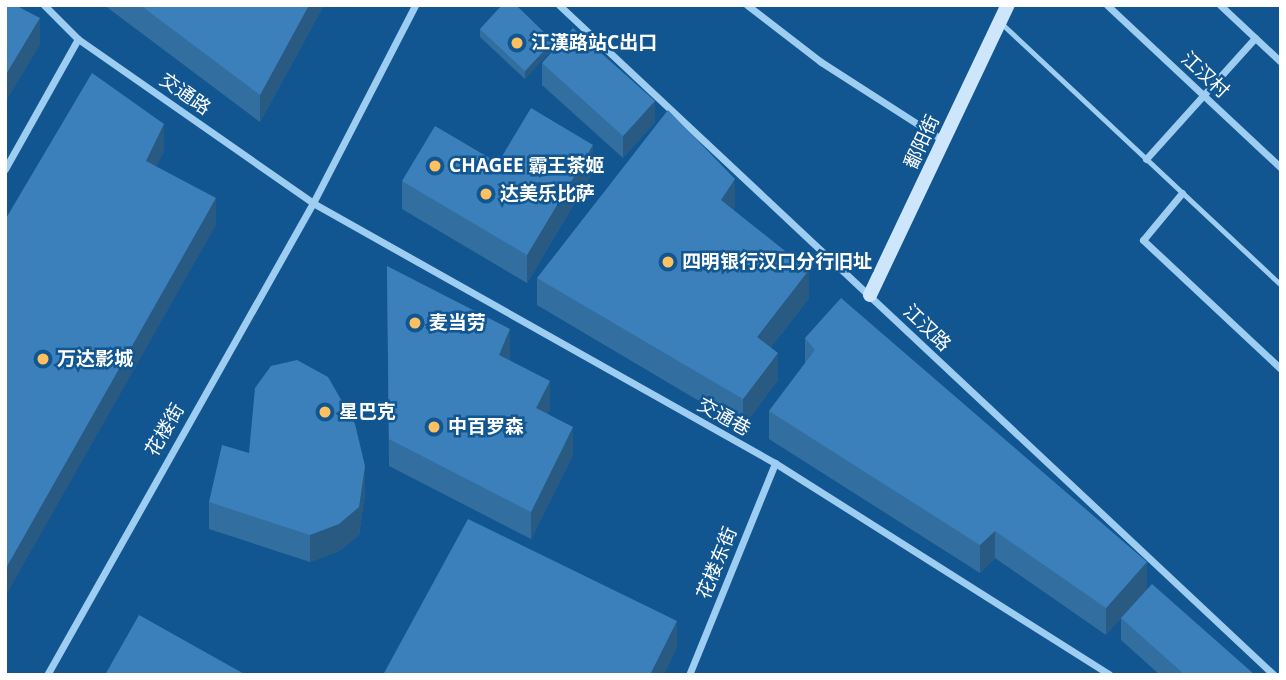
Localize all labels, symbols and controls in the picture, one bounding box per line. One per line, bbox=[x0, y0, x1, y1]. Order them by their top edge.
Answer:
place label: 江漢路站C出口 bbox=[531, 32, 657, 54]
marker: 江漢路站C出口 bbox=[509, 35, 525, 51]
street label: 江汉村 bbox=[1176, 47, 1234, 103]
street label: 交通路 bbox=[155, 68, 215, 120]
street label: 鄱阳街 bbox=[900, 111, 944, 173]
place label: CHAGEE 霸王茶姬 bbox=[449, 155, 604, 177]
marker: CHAGEE 霸王茶姬 bbox=[427, 158, 443, 174]
place label: 达美乐比萨 bbox=[500, 183, 595, 205]
marker: 达美乐比萨 bbox=[478, 186, 494, 202]
place label: 四明银行汉口分行旧址 bbox=[682, 251, 872, 273]
marker: 四明银行汉口分行旧址 bbox=[660, 254, 676, 270]
street label: 江汉路 bbox=[899, 300, 955, 356]
place label: 麦当劳 bbox=[429, 312, 486, 334]
marker: 麦当劳 bbox=[407, 315, 423, 331]
place label: 万达影城 bbox=[57, 348, 133, 370]
marker: 万达影城 bbox=[35, 351, 51, 367]
street label: 交通巷 bbox=[694, 393, 754, 441]
street label: 花楼街 bbox=[141, 400, 189, 460]
place label: 星巴克 bbox=[339, 401, 396, 423]
marker: 星巴克 bbox=[317, 404, 333, 420]
place label: 中百罗森 bbox=[448, 416, 524, 438]
marker: 中百罗森 bbox=[426, 419, 442, 435]
street label: 花楼东街 bbox=[692, 523, 742, 603]

